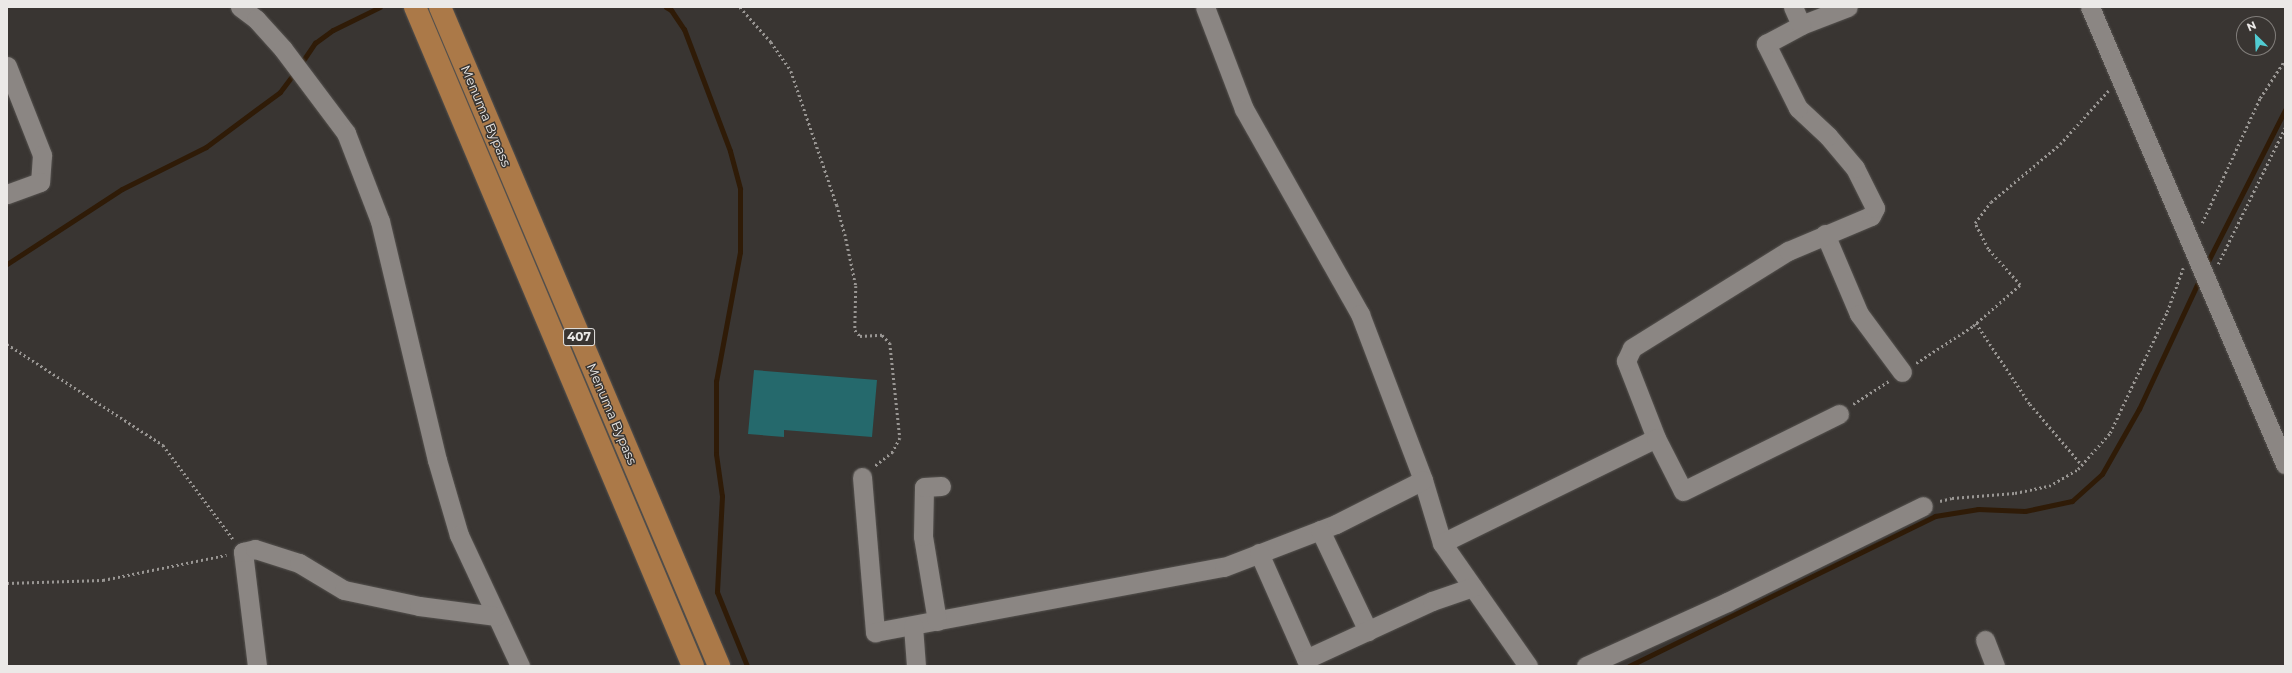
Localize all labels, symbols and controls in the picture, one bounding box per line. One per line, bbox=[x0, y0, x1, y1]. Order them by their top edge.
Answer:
north arrow bbox=[2236, 16, 2276, 56]
text: N bbox=[2245, 18, 2258, 34]
street label: Menuma Bypass bbox=[458, 63, 514, 169]
road number: 407 bbox=[563, 327, 595, 347]
street label: Menuma Bypass bbox=[584, 361, 640, 467]

